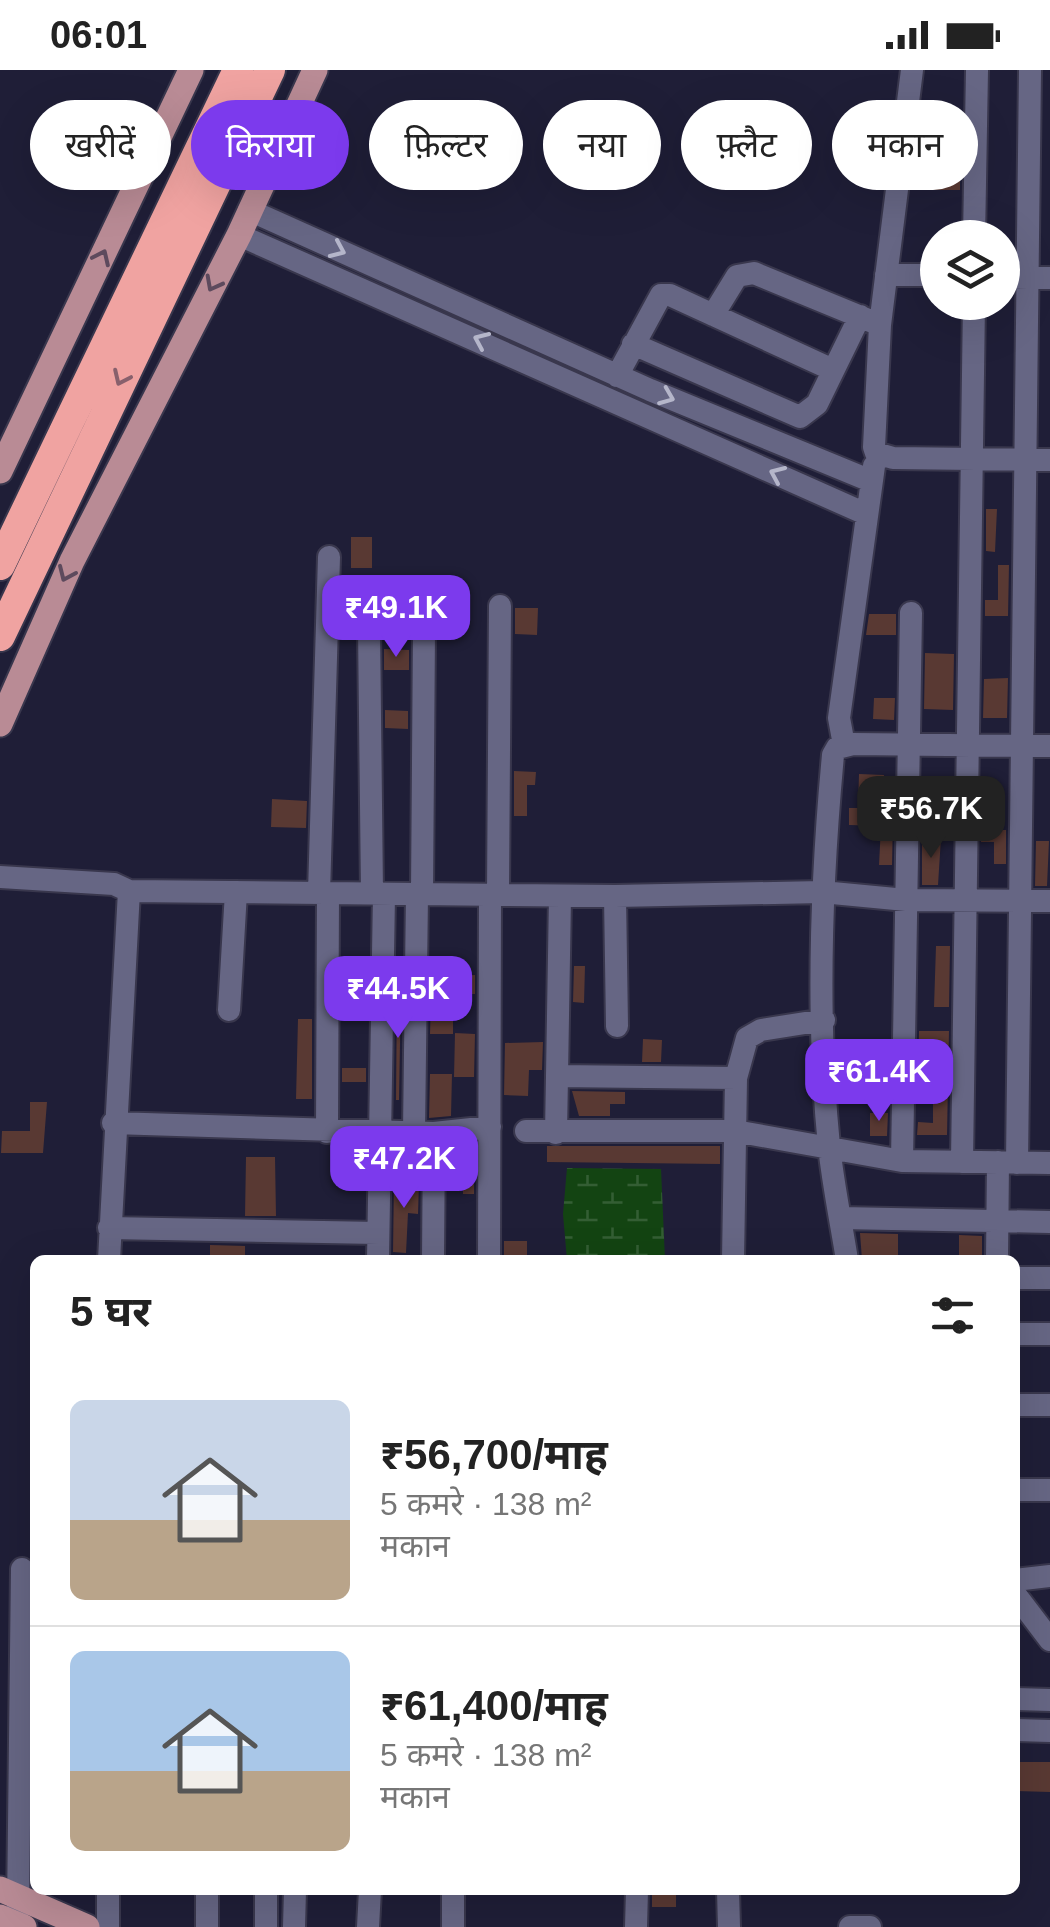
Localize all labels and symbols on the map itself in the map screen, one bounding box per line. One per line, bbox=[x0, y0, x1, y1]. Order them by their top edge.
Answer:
one-way arrow bbox=[328, 238, 346, 258]
one-way arrow bbox=[90, 249, 110, 267]
one-way arrow bbox=[206, 274, 225, 292]
one-way arrow bbox=[473, 332, 491, 352]
one-way arrow bbox=[114, 368, 134, 386]
one-way arrow bbox=[657, 386, 674, 406]
one-way arrow bbox=[769, 466, 787, 486]
one-way arrow bbox=[59, 564, 79, 582]
pin: ₹49.1K bbox=[315, 575, 477, 660]
pin: ₹56.7K bbox=[850, 776, 1012, 861]
pin: ₹44.5K bbox=[317, 956, 479, 1041]
pin: ₹61.4K bbox=[798, 1039, 960, 1124]
pin: ₹47.2K bbox=[323, 1126, 485, 1211]

